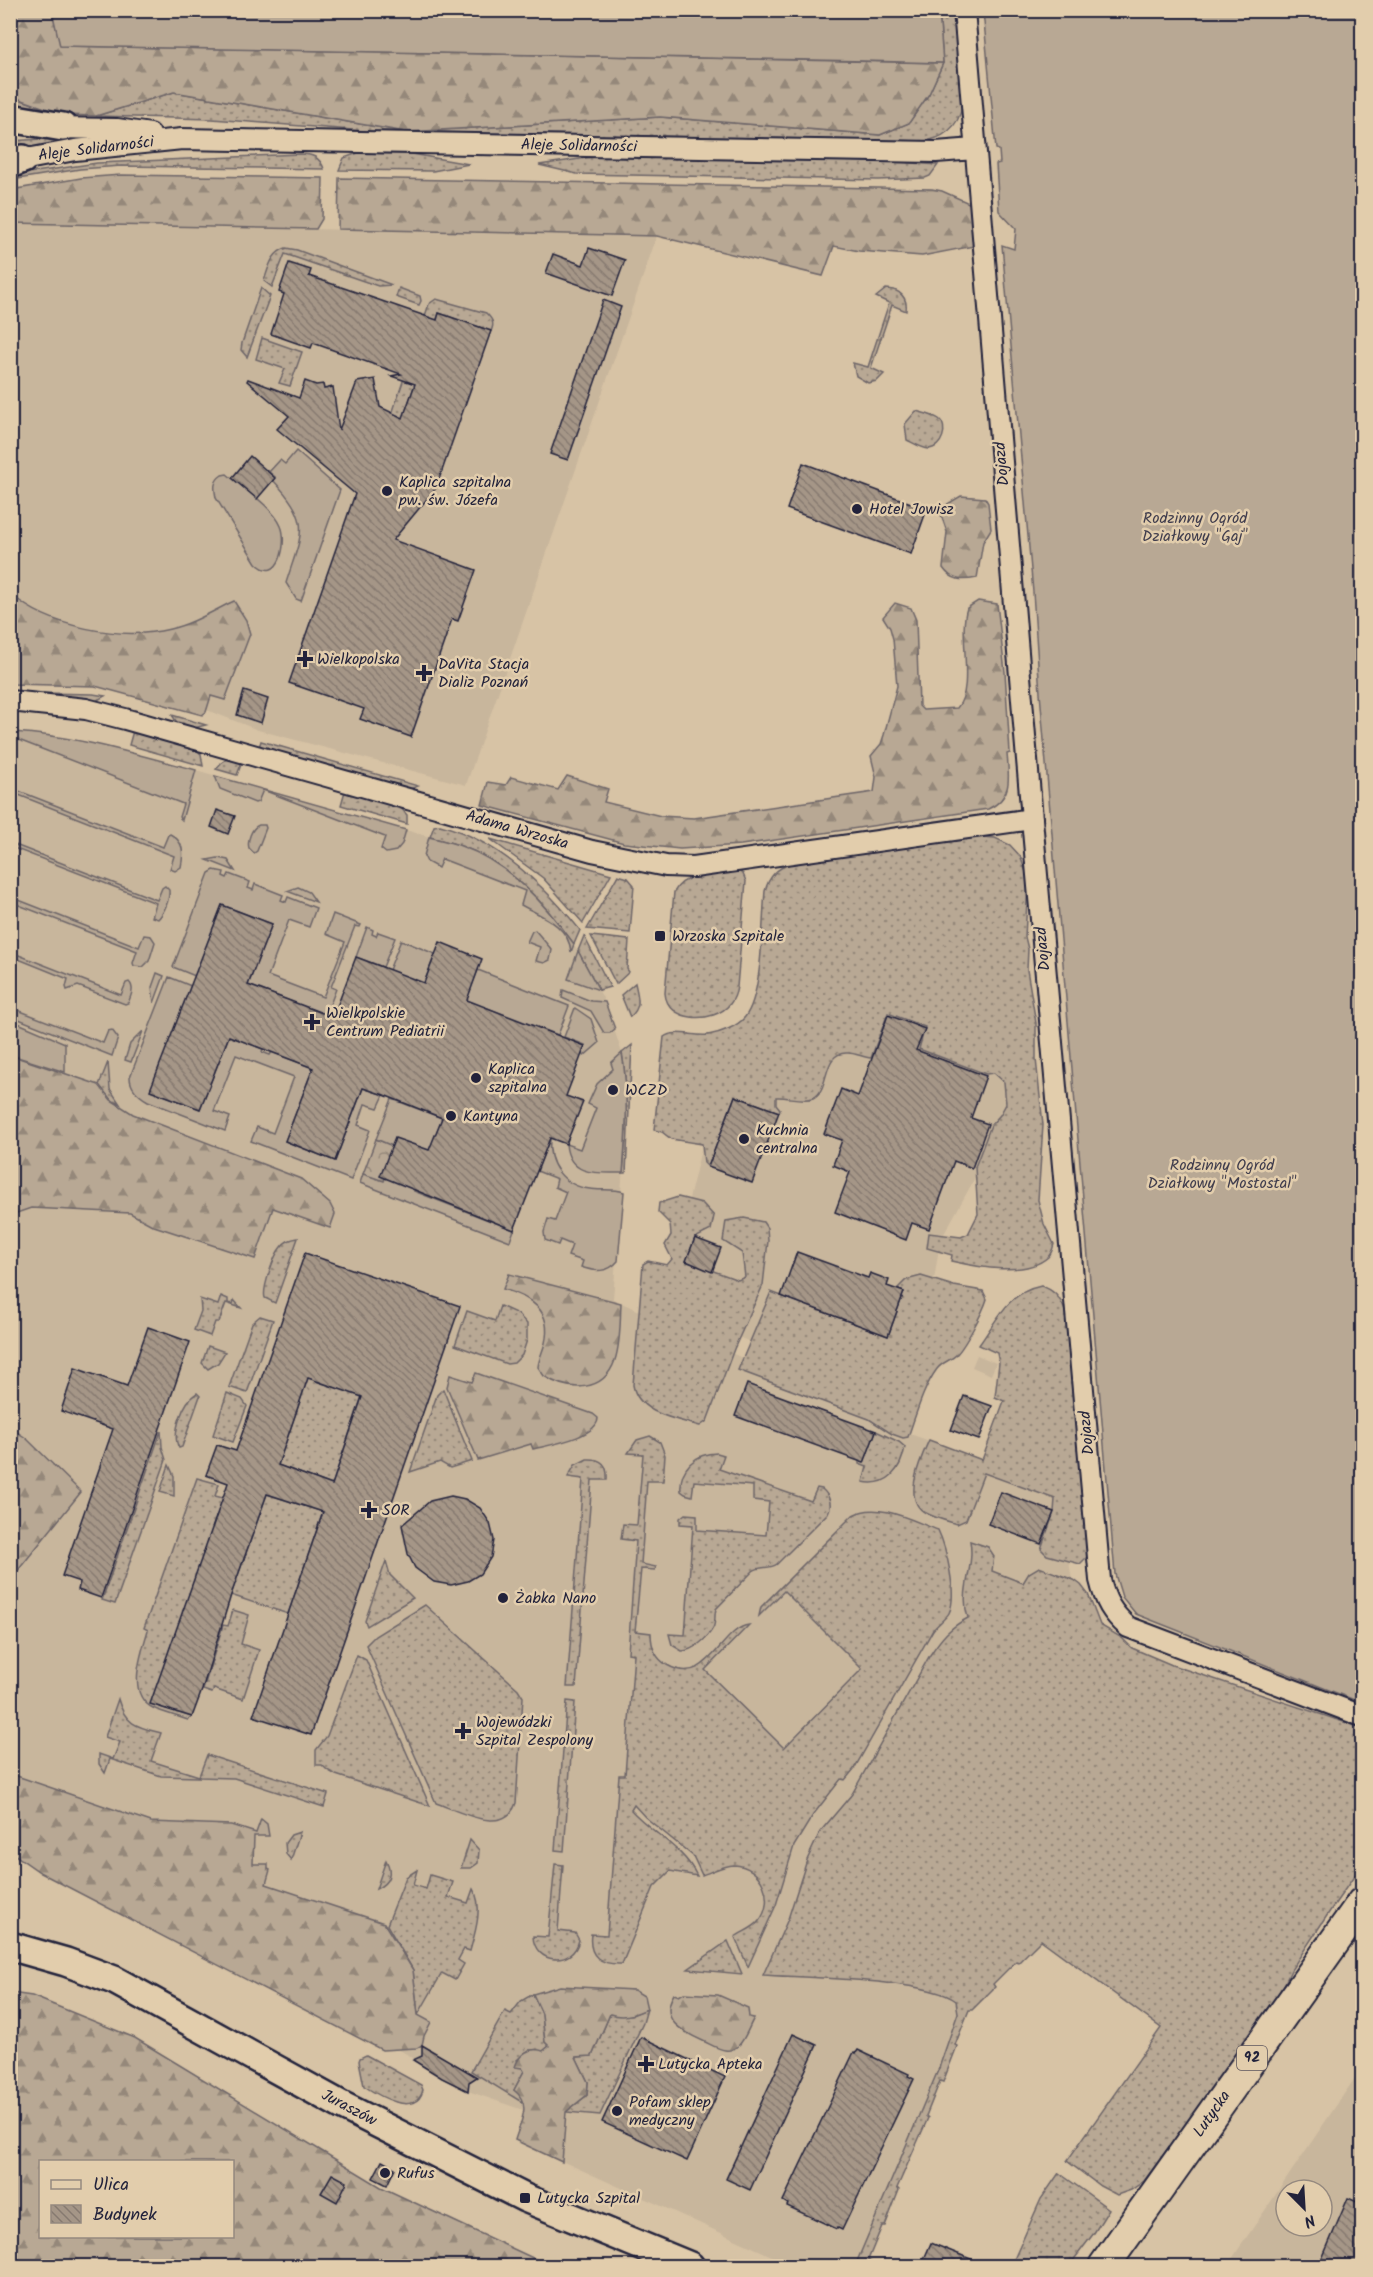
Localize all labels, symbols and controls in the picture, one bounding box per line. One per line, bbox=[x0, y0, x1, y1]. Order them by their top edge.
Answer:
street label: Aleje Solidarności bbox=[37, 129, 156, 168]
street label: Aleje Solidarności bbox=[521, 132, 639, 160]
street label: Dojazd bbox=[988, 440, 1016, 487]
place label: Kaplica szpitalna pw. św. Józefa bbox=[398, 470, 511, 513]
marker: Kaplica szpitalna pw. św. Józefa bbox=[380, 484, 394, 498]
place label: Hotel Jowisz bbox=[869, 497, 954, 522]
marker: Hotel Jowisz bbox=[850, 502, 864, 516]
park label: Rodzinny Ogród Działkowy "Gaj" bbox=[1142, 506, 1249, 549]
place label: Wielkopolska bbox=[317, 647, 400, 672]
marker: Wielkopolska bbox=[298, 652, 312, 666]
place label: DaVita Stacja Dializ Poznań bbox=[438, 652, 529, 695]
marker: DaVita Stacja Dializ Poznań bbox=[415, 664, 433, 682]
street label: Adama Wrzoska bbox=[463, 803, 571, 857]
place label: Wrzoska Szpitale bbox=[672, 924, 784, 949]
street label: Dojazd bbox=[1029, 925, 1057, 972]
marker: Wrzoska Szpitale bbox=[653, 929, 667, 943]
place label: Wielkpolskie Centrum Pediatrii bbox=[326, 1001, 445, 1044]
marker: Wielkpolskie Centrum Pediatrii bbox=[303, 1013, 321, 1031]
place label: Kaplica szpitalna bbox=[488, 1057, 547, 1100]
marker: Kaplica szpitalna bbox=[469, 1071, 483, 1085]
place label: WCZD bbox=[625, 1078, 667, 1103]
marker: WCZD bbox=[606, 1083, 620, 1097]
place label: Kantyna bbox=[463, 1104, 518, 1129]
marker: Kantyna bbox=[444, 1109, 458, 1123]
place label: Kuchnia centralna bbox=[756, 1118, 818, 1161]
marker: Kuchnia centralna bbox=[737, 1132, 751, 1146]
park label: Rodzinny Ogród Działkowy "Mostostal" bbox=[1147, 1153, 1297, 1196]
street label: Dojazd bbox=[1073, 1409, 1101, 1456]
place label: SOR bbox=[382, 1498, 410, 1523]
marker: SOR bbox=[360, 1501, 378, 1519]
place label: Żabka Nano bbox=[515, 1586, 596, 1611]
marker: Żabka Nano bbox=[496, 1591, 510, 1605]
place label: Wojewódzki Szpital Zespolony bbox=[476, 1710, 594, 1753]
marker: Wojewódzki Szpital Zespolony bbox=[454, 1722, 472, 1740]
road number: 92 bbox=[1237, 2046, 1267, 2070]
place label: Lutycka Apteka bbox=[658, 2052, 762, 2077]
marker: Lutycka Apteka bbox=[639, 2057, 653, 2071]
street label: Juraszów bbox=[317, 2083, 381, 2133]
street label: Lutycka bbox=[1187, 2085, 1237, 2143]
place label: Pofam sklep medyczny bbox=[629, 2090, 711, 2133]
marker: Pofam sklep medyczny bbox=[610, 2104, 624, 2118]
legend bbox=[39, 2160, 234, 2238]
place label: Rufus bbox=[397, 2161, 435, 2186]
marker: Rufus bbox=[378, 2166, 392, 2180]
text: Ulica bbox=[93, 2171, 129, 2200]
north arrow bbox=[1274, 2178, 1334, 2238]
place label: Lutycka Szpital bbox=[537, 2186, 640, 2211]
marker: Lutycka Szpital bbox=[518, 2191, 532, 2205]
text: Budynek bbox=[93, 2201, 157, 2230]
text: N bbox=[1300, 2207, 1319, 2234]

